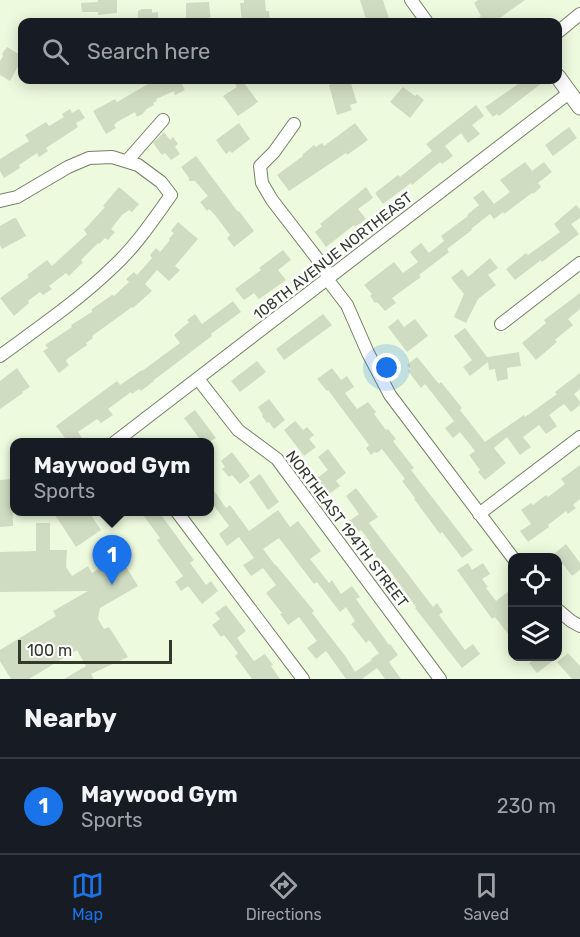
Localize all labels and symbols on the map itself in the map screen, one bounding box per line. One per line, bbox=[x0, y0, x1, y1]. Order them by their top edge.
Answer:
street label: 108TH AVENUE NORTHEAST bbox=[250, 188, 416, 324]
your location bbox=[372, 353, 401, 382]
street label: NORTHEAST 194TH STREET bbox=[282, 447, 412, 611]
pin: 1 bbox=[92, 536, 132, 585]
scale bar bbox=[18, 637, 172, 664]

